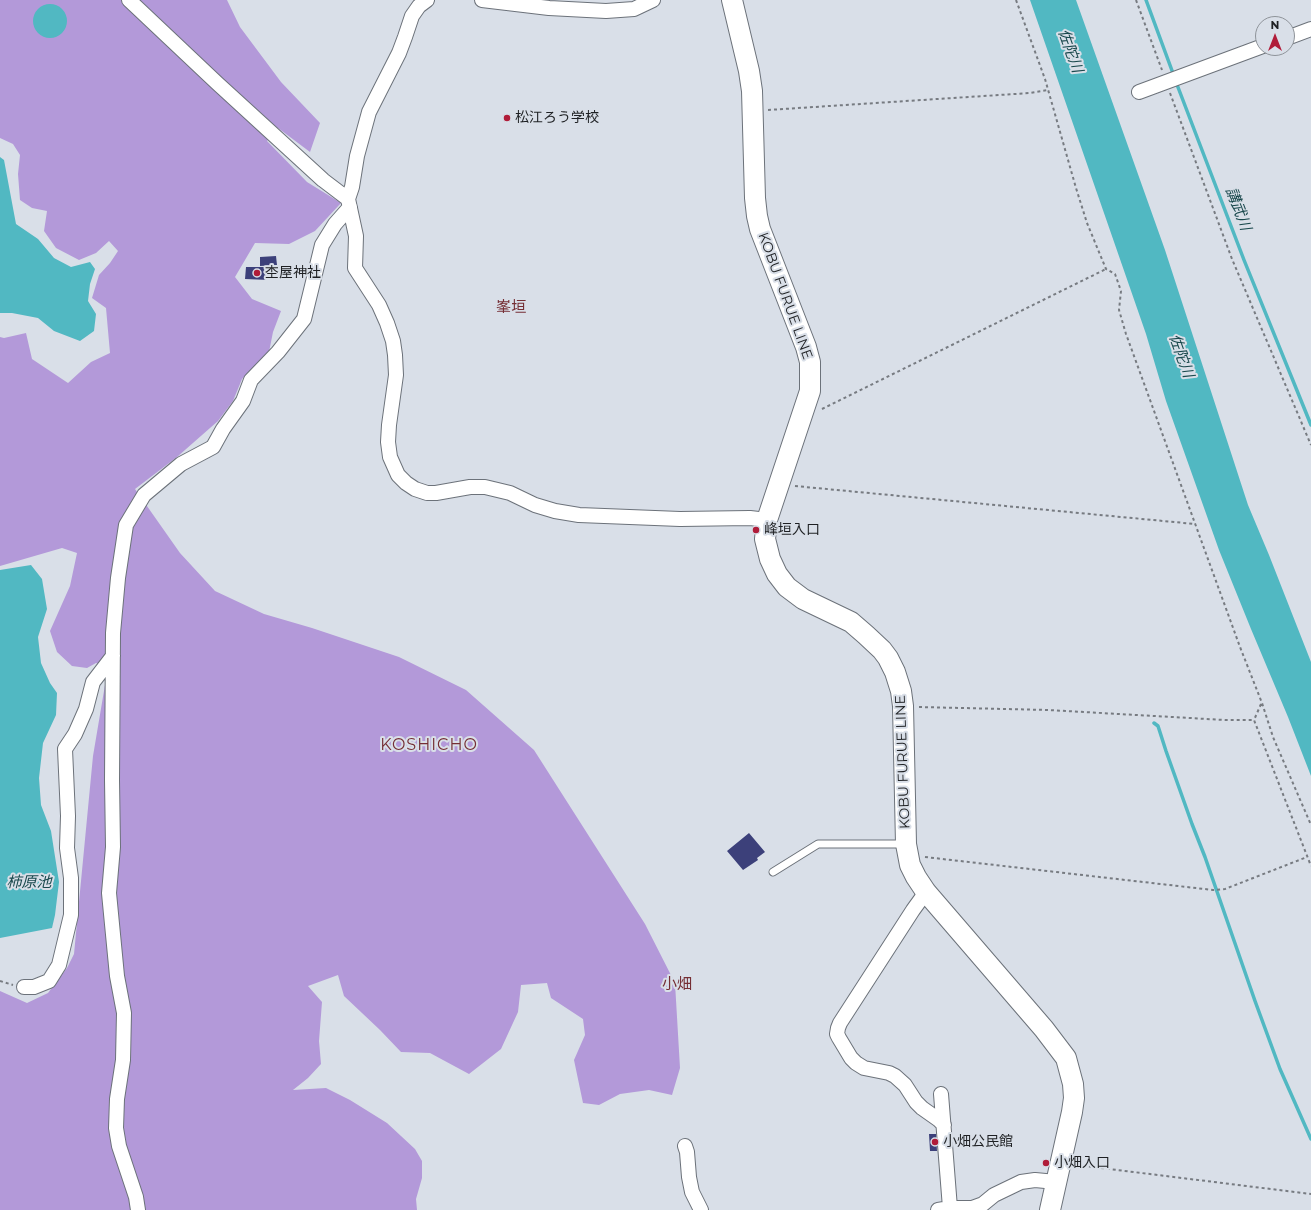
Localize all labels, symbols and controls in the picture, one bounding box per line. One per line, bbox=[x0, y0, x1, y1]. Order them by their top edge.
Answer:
north arrow bbox=[1255, 16, 1295, 56]
text: N bbox=[1271, 18, 1279, 32]
water label: 佐陀川 bbox=[1054, 27, 1086, 75]
place label: 松江ろう学校 bbox=[515, 110, 599, 126]
marker: 松江ろう学校 bbox=[502, 113, 512, 123]
water label: 講武川 bbox=[1222, 185, 1254, 233]
street label: KOBU FURUE LINE bbox=[754, 230, 816, 362]
place label: 杢屋神社 bbox=[265, 265, 321, 281]
marker: 杢屋神社 bbox=[252, 268, 262, 278]
district label: 峯垣 bbox=[496, 299, 526, 317]
water label: 佐陀川 bbox=[1165, 332, 1197, 380]
place label: 峰垣入口 bbox=[764, 522, 820, 538]
marker: 峰垣入口 bbox=[751, 525, 761, 535]
street label: KOBU FURUE LINE bbox=[892, 695, 914, 829]
district label: KOSHICHO bbox=[380, 735, 478, 755]
water label: 柿原池 bbox=[7, 874, 51, 892]
district label: 小畑 bbox=[662, 976, 692, 994]
place label: 小畑公民館 bbox=[943, 1134, 1013, 1150]
marker: 小畑公民館 bbox=[930, 1137, 940, 1147]
place label: 小畑入口 bbox=[1054, 1155, 1110, 1171]
marker: 小畑入口 bbox=[1041, 1158, 1051, 1168]

